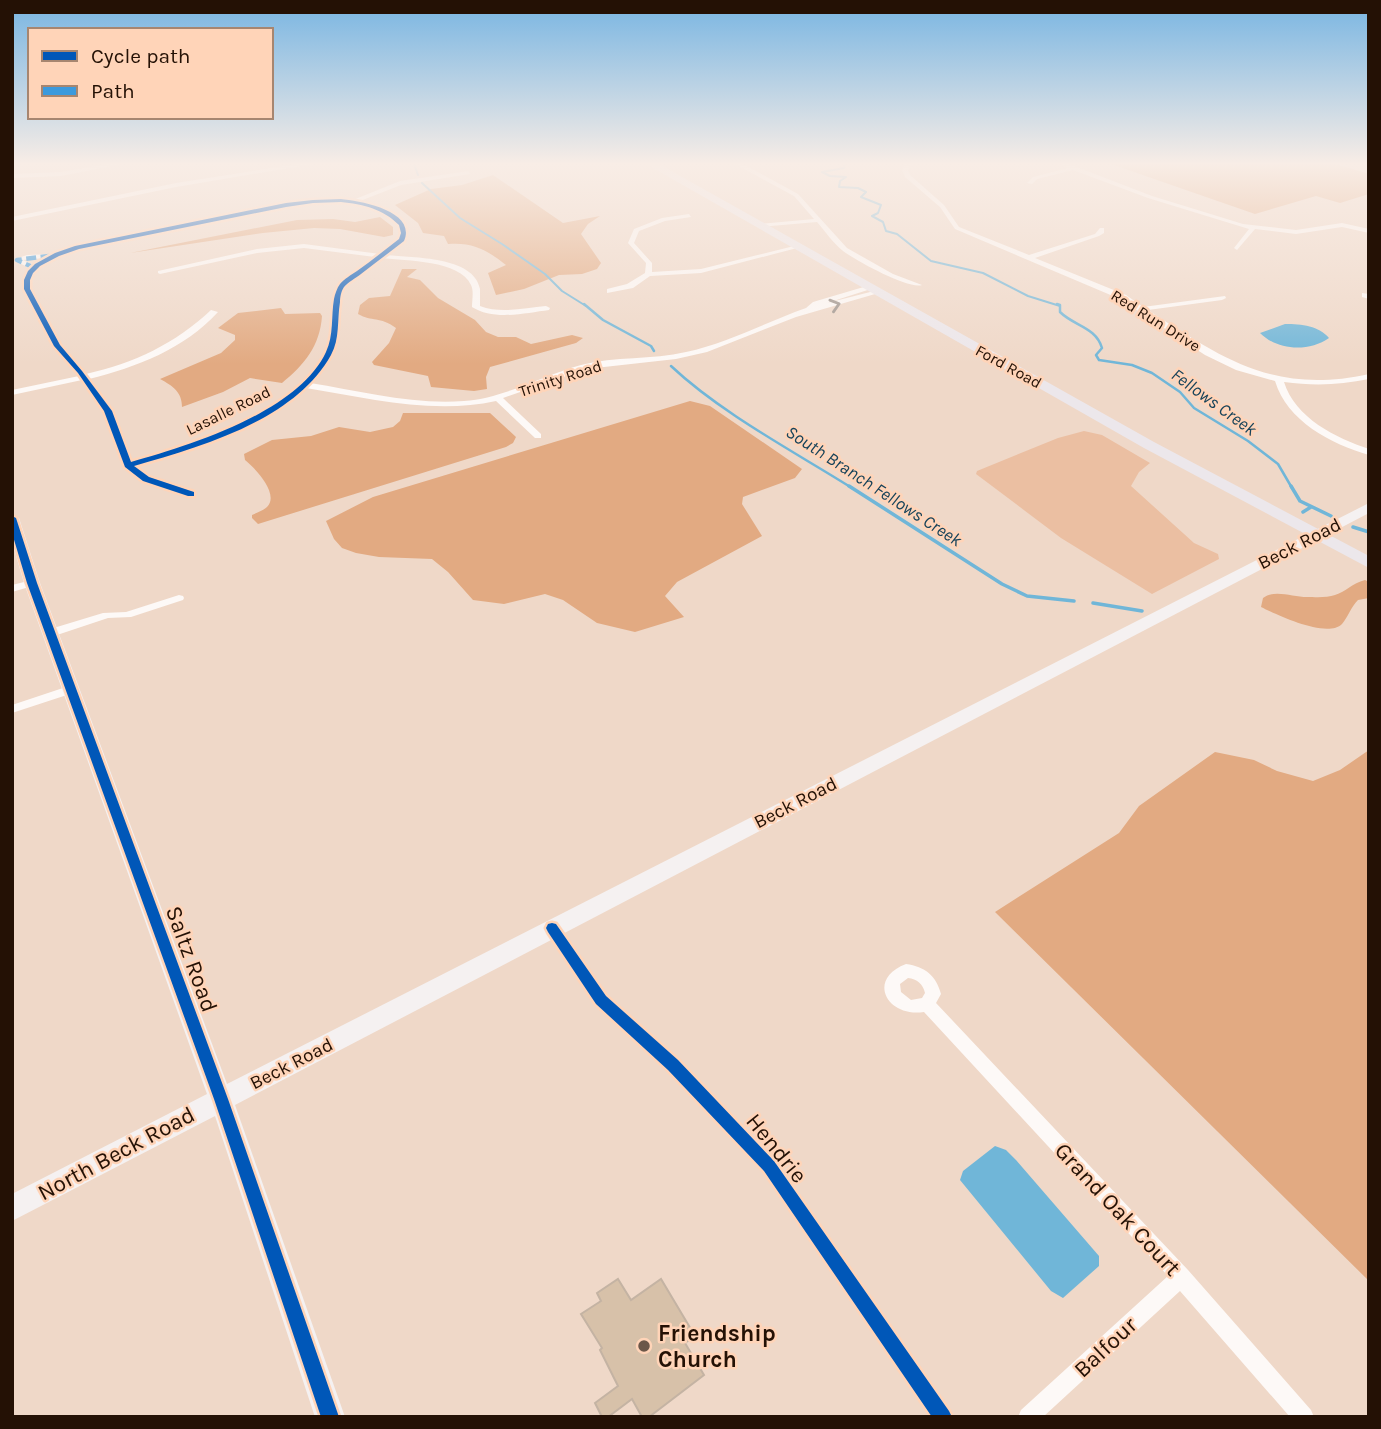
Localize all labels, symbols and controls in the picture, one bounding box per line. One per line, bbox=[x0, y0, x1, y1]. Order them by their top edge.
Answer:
legend bbox=[28, 28, 273, 119]
text: Cycle path bbox=[91, 44, 191, 68]
text: Path bbox=[91, 79, 135, 103]
street label: Red Run Drive bbox=[1108, 285, 1204, 355]
one-way arrow bbox=[829, 298, 841, 313]
street label: Ford Road bbox=[972, 341, 1045, 392]
street label: Trinity Road bbox=[516, 356, 604, 401]
water label: Fellows Creek bbox=[1167, 364, 1262, 441]
street label: Lasalle Road bbox=[183, 382, 273, 439]
water label: South Branch Fellows Creek bbox=[782, 421, 967, 552]
street label: Beck Road bbox=[1254, 514, 1345, 574]
street label: Beck Road bbox=[750, 773, 841, 833]
street label: Saltz Road bbox=[160, 902, 223, 1016]
street label: Beck Road bbox=[246, 1034, 337, 1094]
street label: North Beck Road bbox=[33, 1101, 199, 1206]
street label: Hendrie bbox=[740, 1108, 813, 1189]
street label: Grand Oak Court bbox=[1049, 1137, 1186, 1282]
street label: Balfour bbox=[1068, 1311, 1143, 1383]
place label: Friendship Church bbox=[658, 1320, 776, 1373]
marker: Friendship Church bbox=[636, 1338, 652, 1354]

